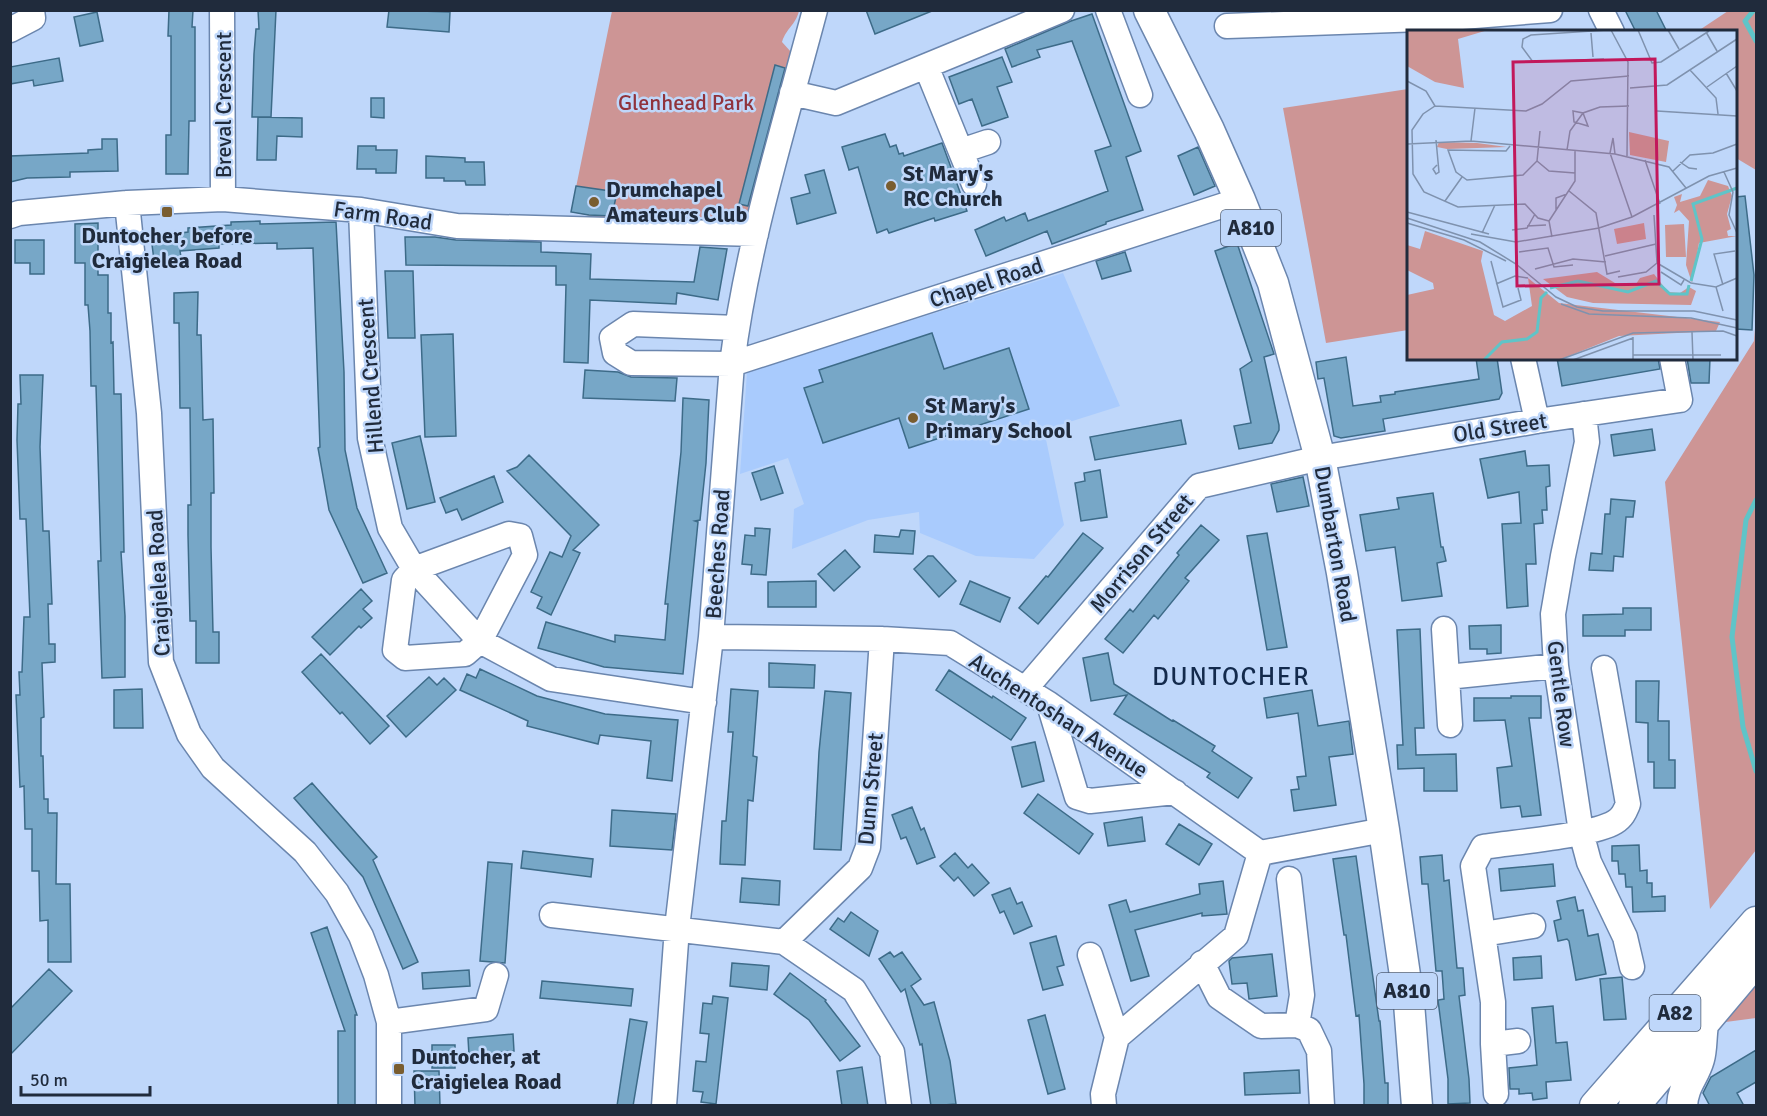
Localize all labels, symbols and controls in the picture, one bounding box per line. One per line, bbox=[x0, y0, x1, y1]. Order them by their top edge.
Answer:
inset map bbox=[1407, 30, 1737, 360]
street label: Breval Crescent bbox=[210, 31, 237, 178]
park label: Glenhead Park bbox=[618, 89, 754, 116]
place label: St Mary's RC Church bbox=[903, 160, 1003, 212]
place label: Drumchapel Amateurs Club bbox=[606, 176, 747, 228]
marker: St Mary's RC Church bbox=[884, 179, 898, 193]
street label: Farm Road bbox=[332, 195, 434, 236]
marker: Drumchapel Amateurs Club bbox=[587, 195, 601, 209]
marker: Duntocher, before Craigielea Road bbox=[160, 205, 174, 219]
road number: A810 bbox=[1221, 210, 1281, 246]
place label: Duntocher, before Craigielea Road bbox=[81, 222, 253, 274]
street label: Chapel Road bbox=[926, 251, 1046, 313]
street label: Hillend Crescent bbox=[352, 297, 389, 454]
place label: St Mary's Primary School bbox=[925, 392, 1072, 444]
street label: Old Street bbox=[1451, 407, 1549, 448]
marker: St Mary's Primary School bbox=[906, 411, 920, 425]
street label: Dumbarton Road bbox=[1308, 464, 1363, 624]
street label: Beeches Road bbox=[699, 488, 736, 620]
street label: Morrison Street bbox=[1084, 488, 1199, 618]
street label: Craigielea Road bbox=[141, 509, 176, 657]
street label: Gentle Row bbox=[1542, 639, 1581, 749]
street label: Auchentoshan Avenue bbox=[964, 647, 1153, 783]
district label: DUNTOCHER bbox=[1152, 661, 1310, 693]
street label: Dunn Street bbox=[852, 732, 889, 846]
road number: A810 bbox=[1377, 973, 1437, 1009]
road number: A82 bbox=[1650, 995, 1700, 1031]
place label: Duntocher, at Craigielea Road bbox=[411, 1043, 562, 1095]
scale bar bbox=[21, 1059, 150, 1097]
marker: Duntocher, at Craigielea Road bbox=[392, 1062, 406, 1076]
text: 50 m bbox=[30, 1069, 68, 1091]

